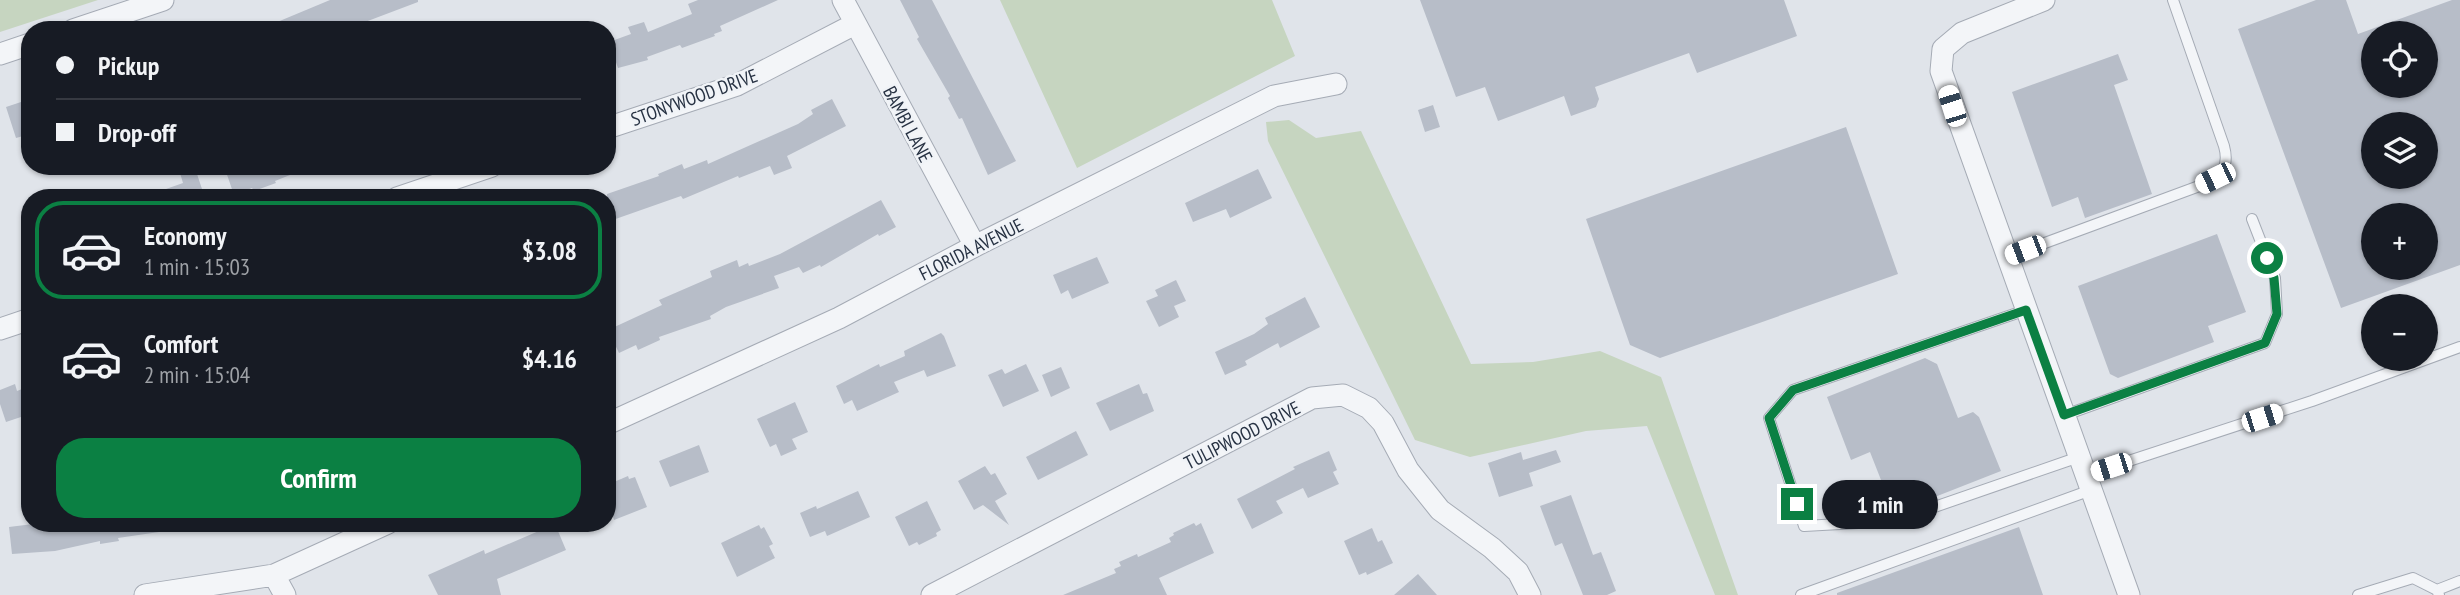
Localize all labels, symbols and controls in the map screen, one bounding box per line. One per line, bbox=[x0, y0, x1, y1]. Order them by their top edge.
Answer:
map controls bbox=[2361, 21, 2438, 371]
button: locate bbox=[2361, 21, 2438, 98]
text: Pickup bbox=[98, 49, 159, 82]
street label: STONYWOOD DRIVE bbox=[627, 63, 761, 131]
street label: BAMBI LANE bbox=[878, 82, 938, 166]
car bbox=[1936, 83, 1969, 129]
button: layers bbox=[2361, 112, 2438, 189]
text: Drop-off bbox=[98, 116, 176, 149]
car bbox=[2192, 159, 2239, 197]
button: + bbox=[2361, 203, 2438, 280]
street label: FLORIDA AVENUE bbox=[915, 213, 1027, 285]
icon: car bbox=[60, 219, 123, 282]
text: Economy bbox=[144, 219, 226, 252]
car bbox=[2002, 233, 2049, 267]
text: $3.08 bbox=[522, 234, 577, 267]
route start bbox=[2251, 242, 2283, 274]
text: 1 min · 15:03 bbox=[144, 252, 250, 281]
button: − bbox=[2361, 294, 2438, 371]
icon: car bbox=[60, 327, 123, 390]
text: Comfort bbox=[144, 327, 218, 360]
text: $4.16 bbox=[522, 342, 577, 375]
text: 2 min · 15:04 bbox=[144, 360, 250, 389]
street label: TULIPWOOD DRIVE bbox=[1180, 395, 1304, 475]
car bbox=[2239, 402, 2286, 434]
button: Confirm bbox=[56, 438, 581, 518]
car bbox=[2088, 451, 2135, 483]
callout: 1 min bbox=[1822, 480, 1937, 528]
route end bbox=[1781, 488, 1813, 520]
text: 1 min bbox=[1857, 490, 1903, 519]

